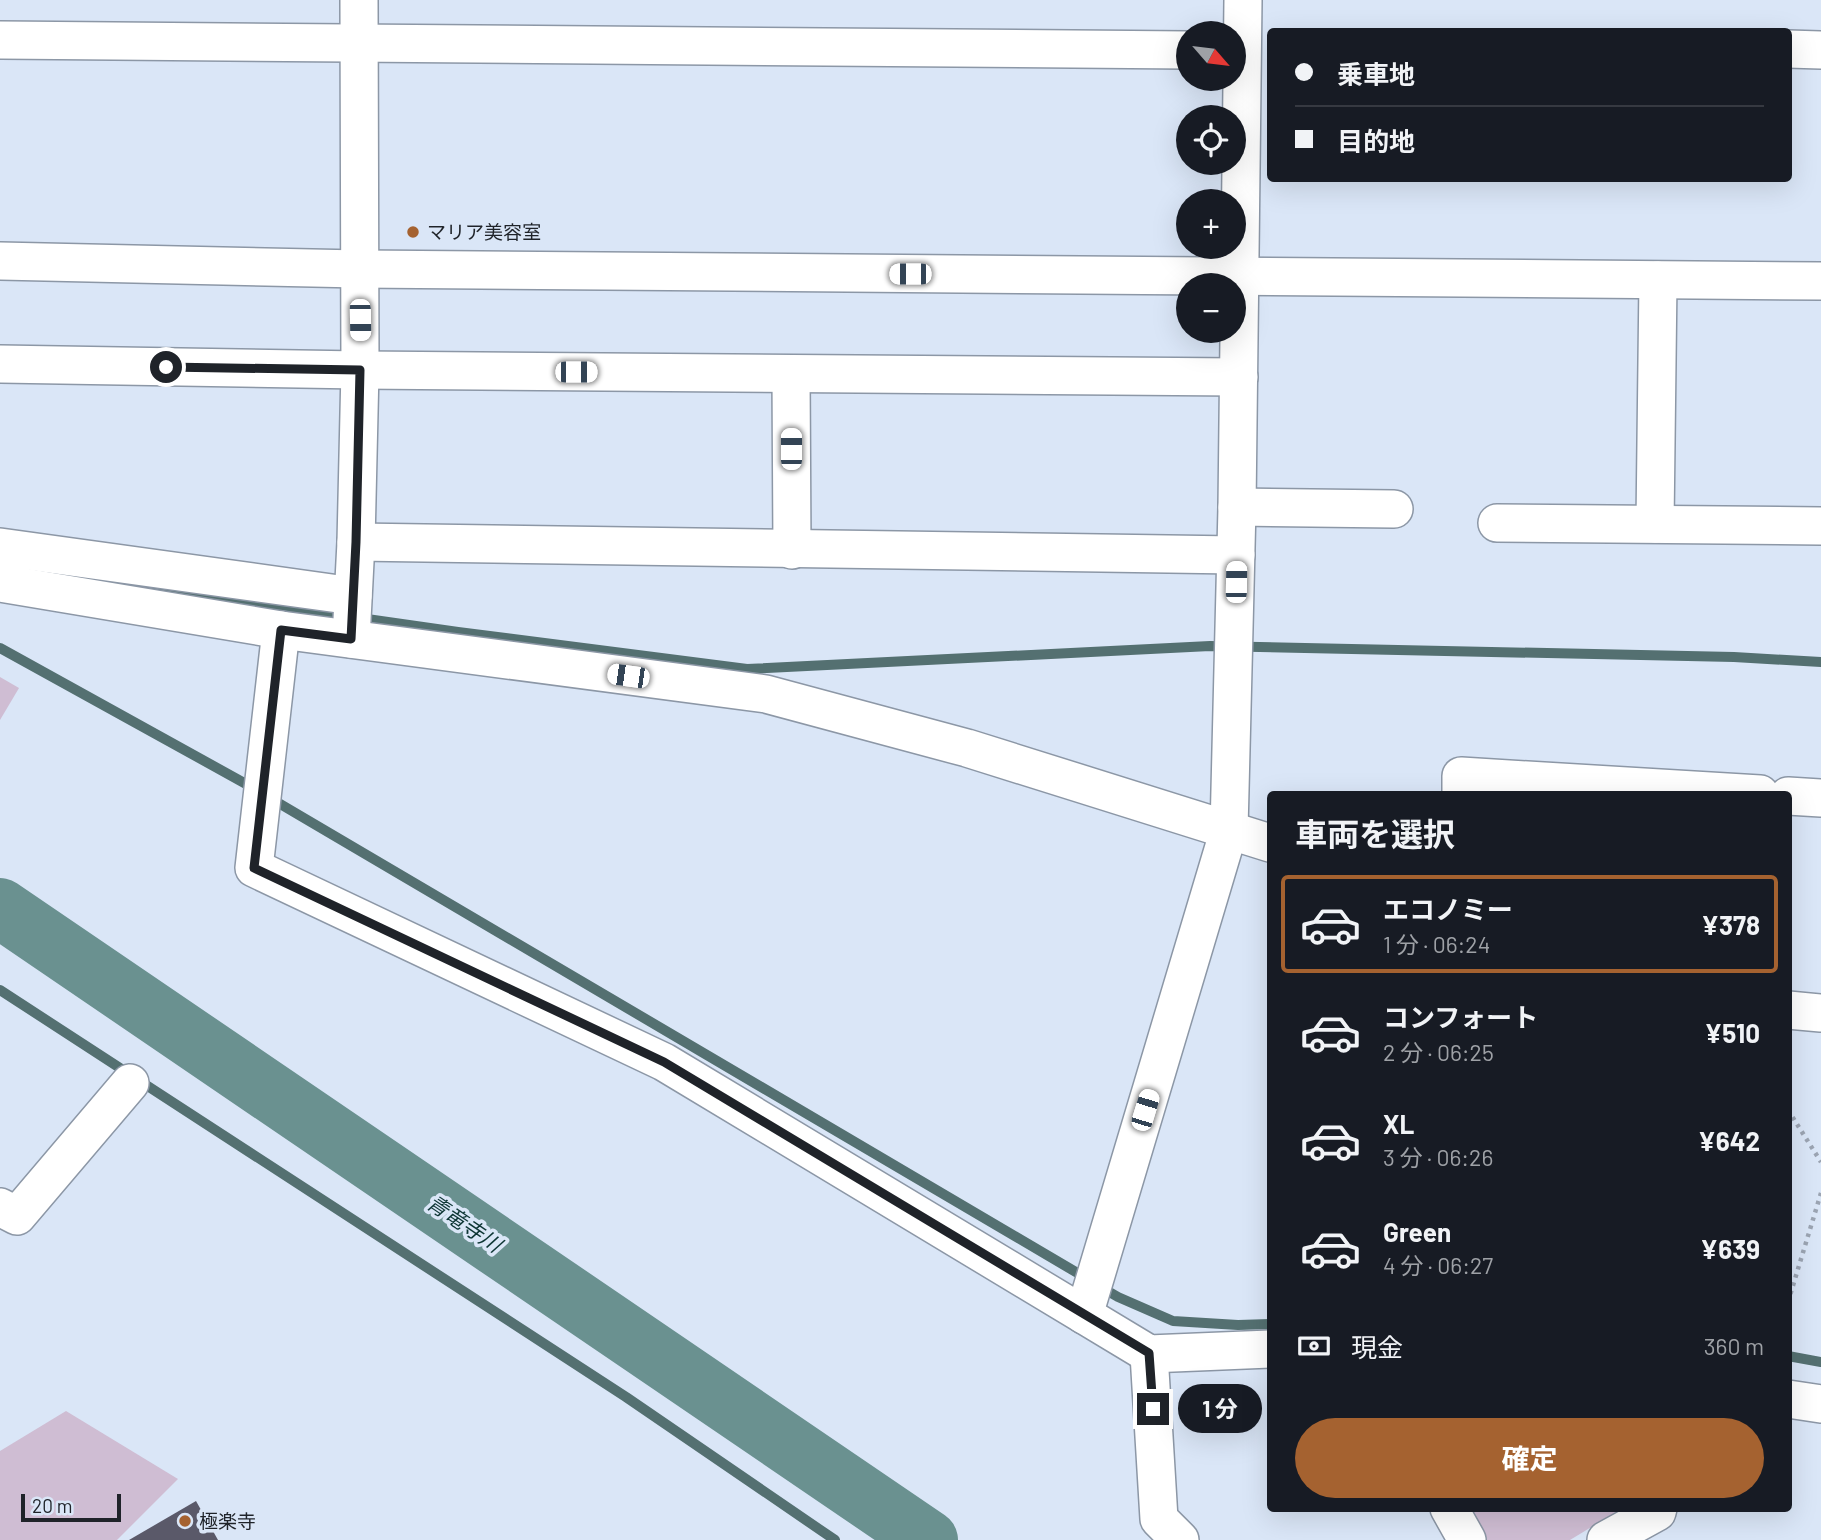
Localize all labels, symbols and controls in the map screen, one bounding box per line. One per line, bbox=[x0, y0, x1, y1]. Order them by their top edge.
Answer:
north arrow bbox=[1176, 21, 1246, 91]
map controls bbox=[1176, 21, 1246, 343]
text: 乗車地 bbox=[1337, 58, 1415, 89]
button: locate bbox=[1176, 105, 1246, 175]
text: 目的地 bbox=[1337, 125, 1415, 156]
button: + bbox=[1176, 189, 1246, 259]
place label: マリア美容室 bbox=[427, 220, 541, 243]
marker: マリア美容室 bbox=[405, 224, 421, 240]
car bbox=[890, 264, 932, 285]
button: − bbox=[1176, 273, 1246, 343]
car bbox=[350, 299, 371, 341]
route start bbox=[150, 351, 182, 383]
car bbox=[556, 362, 598, 383]
car bbox=[781, 428, 802, 470]
car bbox=[1226, 561, 1247, 603]
car bbox=[606, 663, 651, 689]
text: 車両を選択 bbox=[1295, 814, 1455, 852]
icon: car bbox=[1299, 893, 1362, 956]
text: エコノミー bbox=[1383, 893, 1513, 924]
text: ¥378 bbox=[1701, 909, 1760, 940]
text: 1 分 · 06:24 bbox=[1383, 930, 1490, 958]
icon: car bbox=[1299, 1001, 1362, 1064]
text: コンフォート bbox=[1383, 1001, 1538, 1032]
text: ¥510 bbox=[1704, 1017, 1760, 1048]
text: 2 分 · 06:25 bbox=[1383, 1038, 1494, 1066]
car bbox=[1129, 1087, 1162, 1133]
text: XL bbox=[1383, 1108, 1414, 1139]
icon: car bbox=[1299, 1109, 1362, 1172]
text: ¥642 bbox=[1698, 1125, 1760, 1156]
text: 3 分 · 06:26 bbox=[1383, 1143, 1493, 1171]
water label: 青竜寺川 bbox=[423, 1189, 508, 1258]
text: Green bbox=[1383, 1216, 1451, 1247]
icon: car bbox=[1299, 1217, 1362, 1280]
text: ¥639 bbox=[1700, 1233, 1760, 1264]
text: 4 分 · 06:27 bbox=[1383, 1251, 1493, 1279]
icon: cash bbox=[1295, 1327, 1333, 1365]
text: 現金 bbox=[1351, 1331, 1403, 1362]
text: 360 m bbox=[1704, 1332, 1764, 1360]
callout: 1 分 bbox=[1178, 1384, 1262, 1434]
route end bbox=[1137, 1393, 1169, 1425]
text: 1 分 bbox=[1202, 1394, 1238, 1422]
button: 確定 bbox=[1295, 1418, 1764, 1498]
scale bar bbox=[21, 1491, 121, 1523]
text: 20 m bbox=[32, 1494, 72, 1517]
place label: 極楽寺 bbox=[199, 1509, 256, 1532]
marker: 極楽寺 bbox=[177, 1513, 193, 1529]

